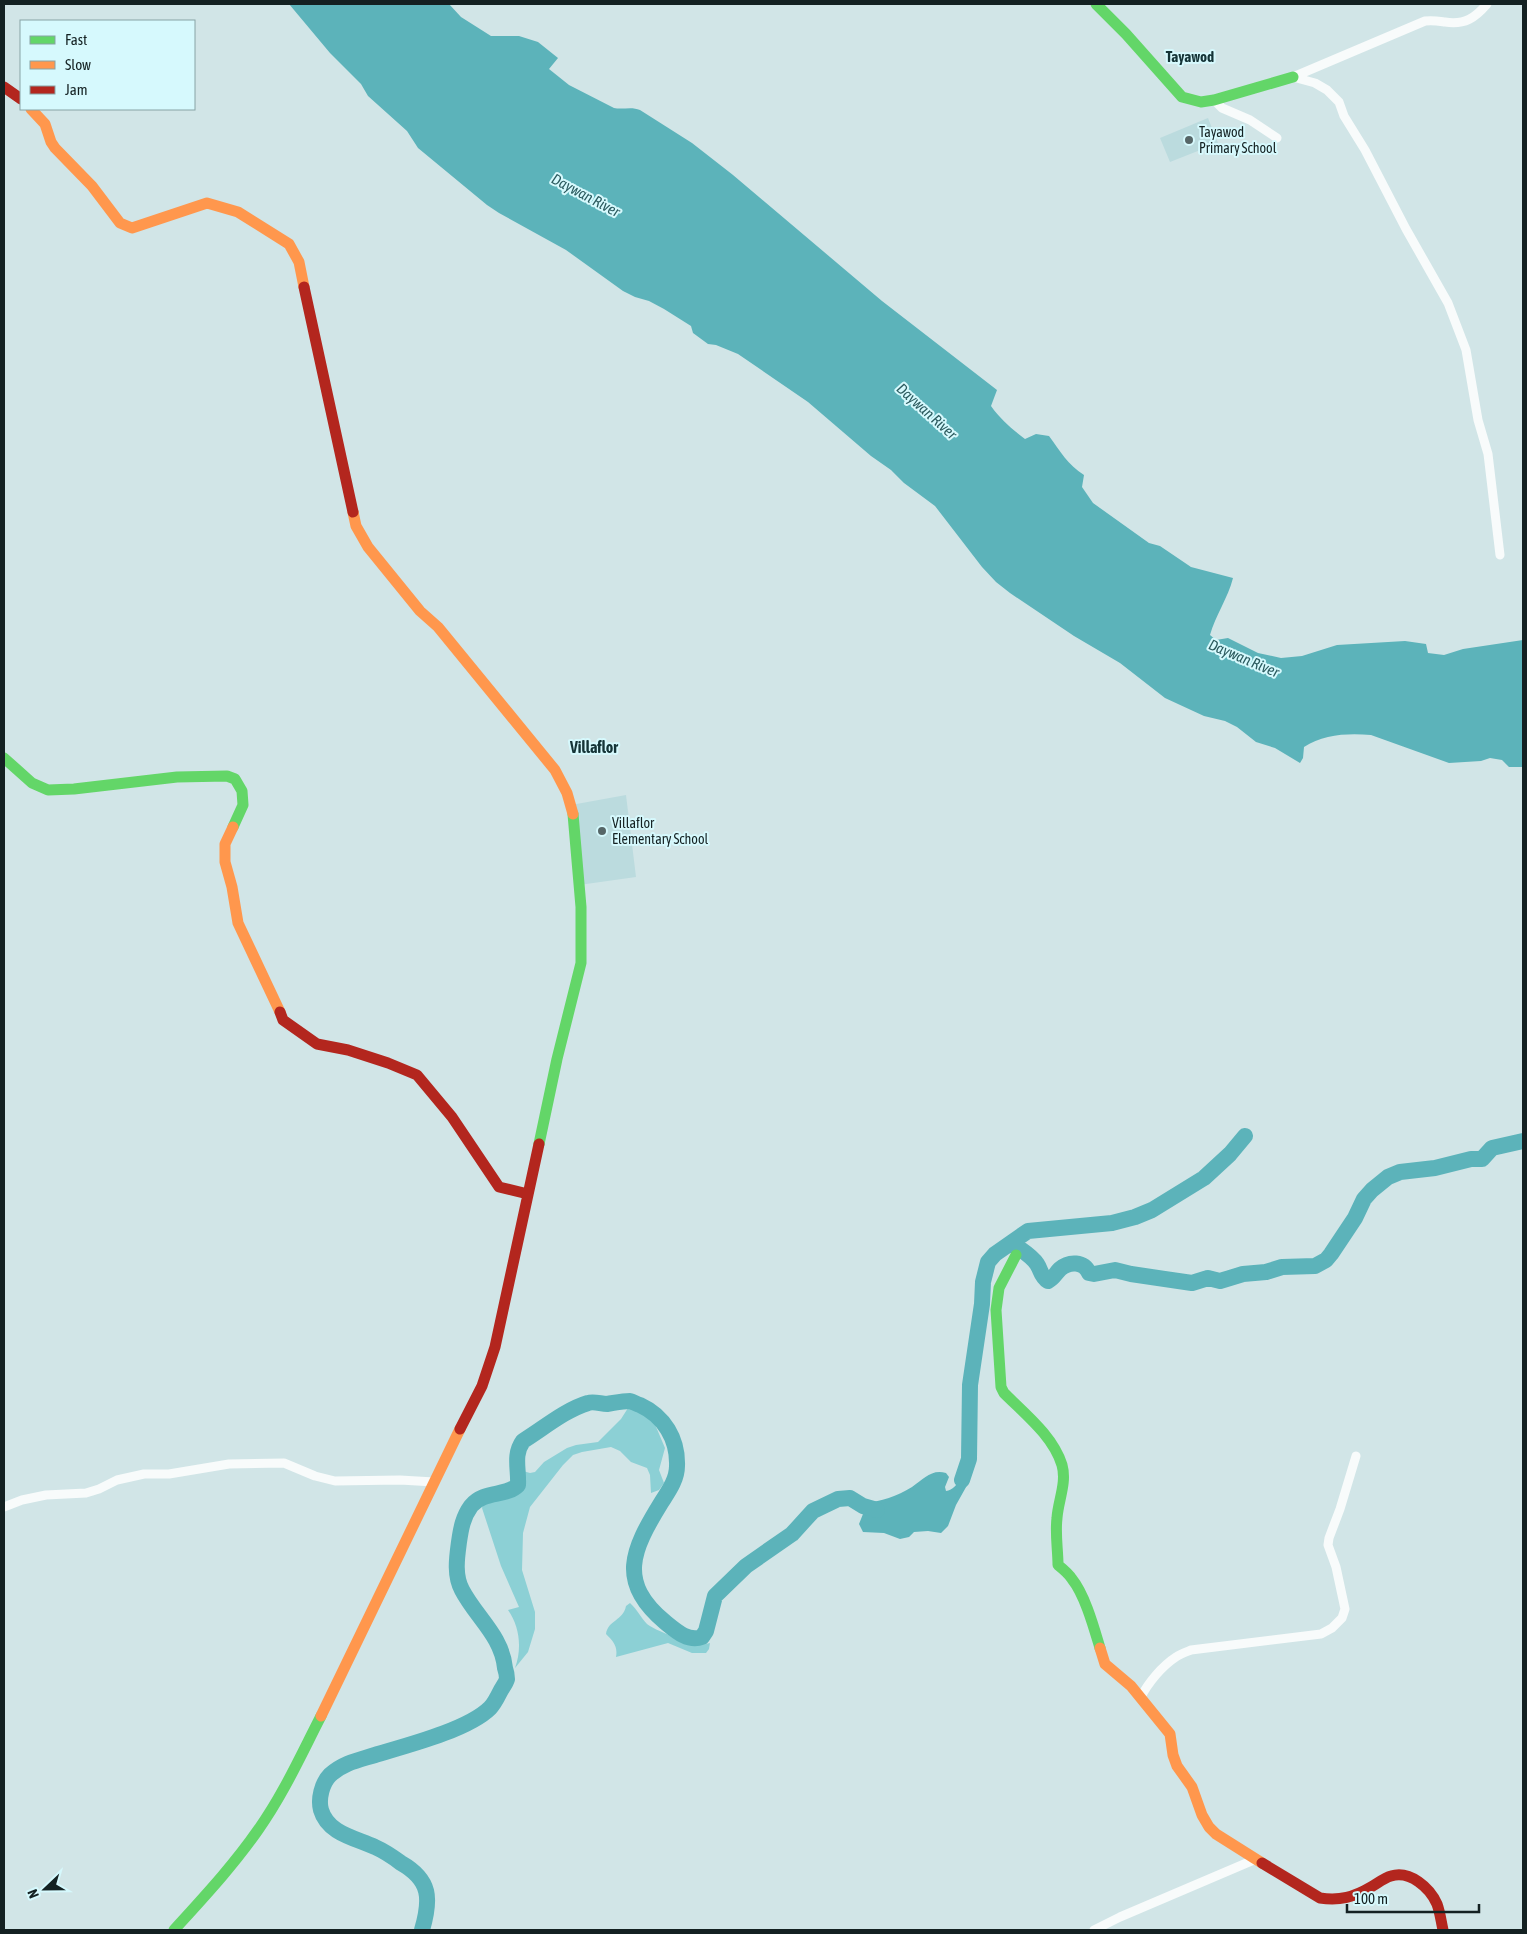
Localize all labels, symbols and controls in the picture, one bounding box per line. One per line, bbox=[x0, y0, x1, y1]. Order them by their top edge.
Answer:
legend bbox=[20, 20, 195, 110]
text: Fast bbox=[65, 31, 87, 48]
district label: Tayawod bbox=[1166, 48, 1214, 65]
text: Slow bbox=[65, 56, 91, 73]
text: Jam bbox=[65, 81, 88, 98]
place label: Tayawod Primary School bbox=[1199, 124, 1277, 156]
marker: Tayawod Primary School bbox=[1183, 134, 1195, 146]
water label: Daywan River bbox=[549, 170, 624, 220]
water label: Daywan River bbox=[893, 380, 961, 443]
water label: Daywan River bbox=[1206, 636, 1282, 681]
district label: Villaflor bbox=[569, 738, 618, 756]
place label: Villaflor Elementary School bbox=[612, 815, 708, 847]
marker: Villaflor Elementary School bbox=[596, 825, 608, 837]
north arrow bbox=[20, 1864, 70, 1914]
scale bar bbox=[1347, 1882, 1480, 1914]
text: N bbox=[24, 1887, 42, 1901]
text: 100 m bbox=[1354, 1890, 1388, 1907]

